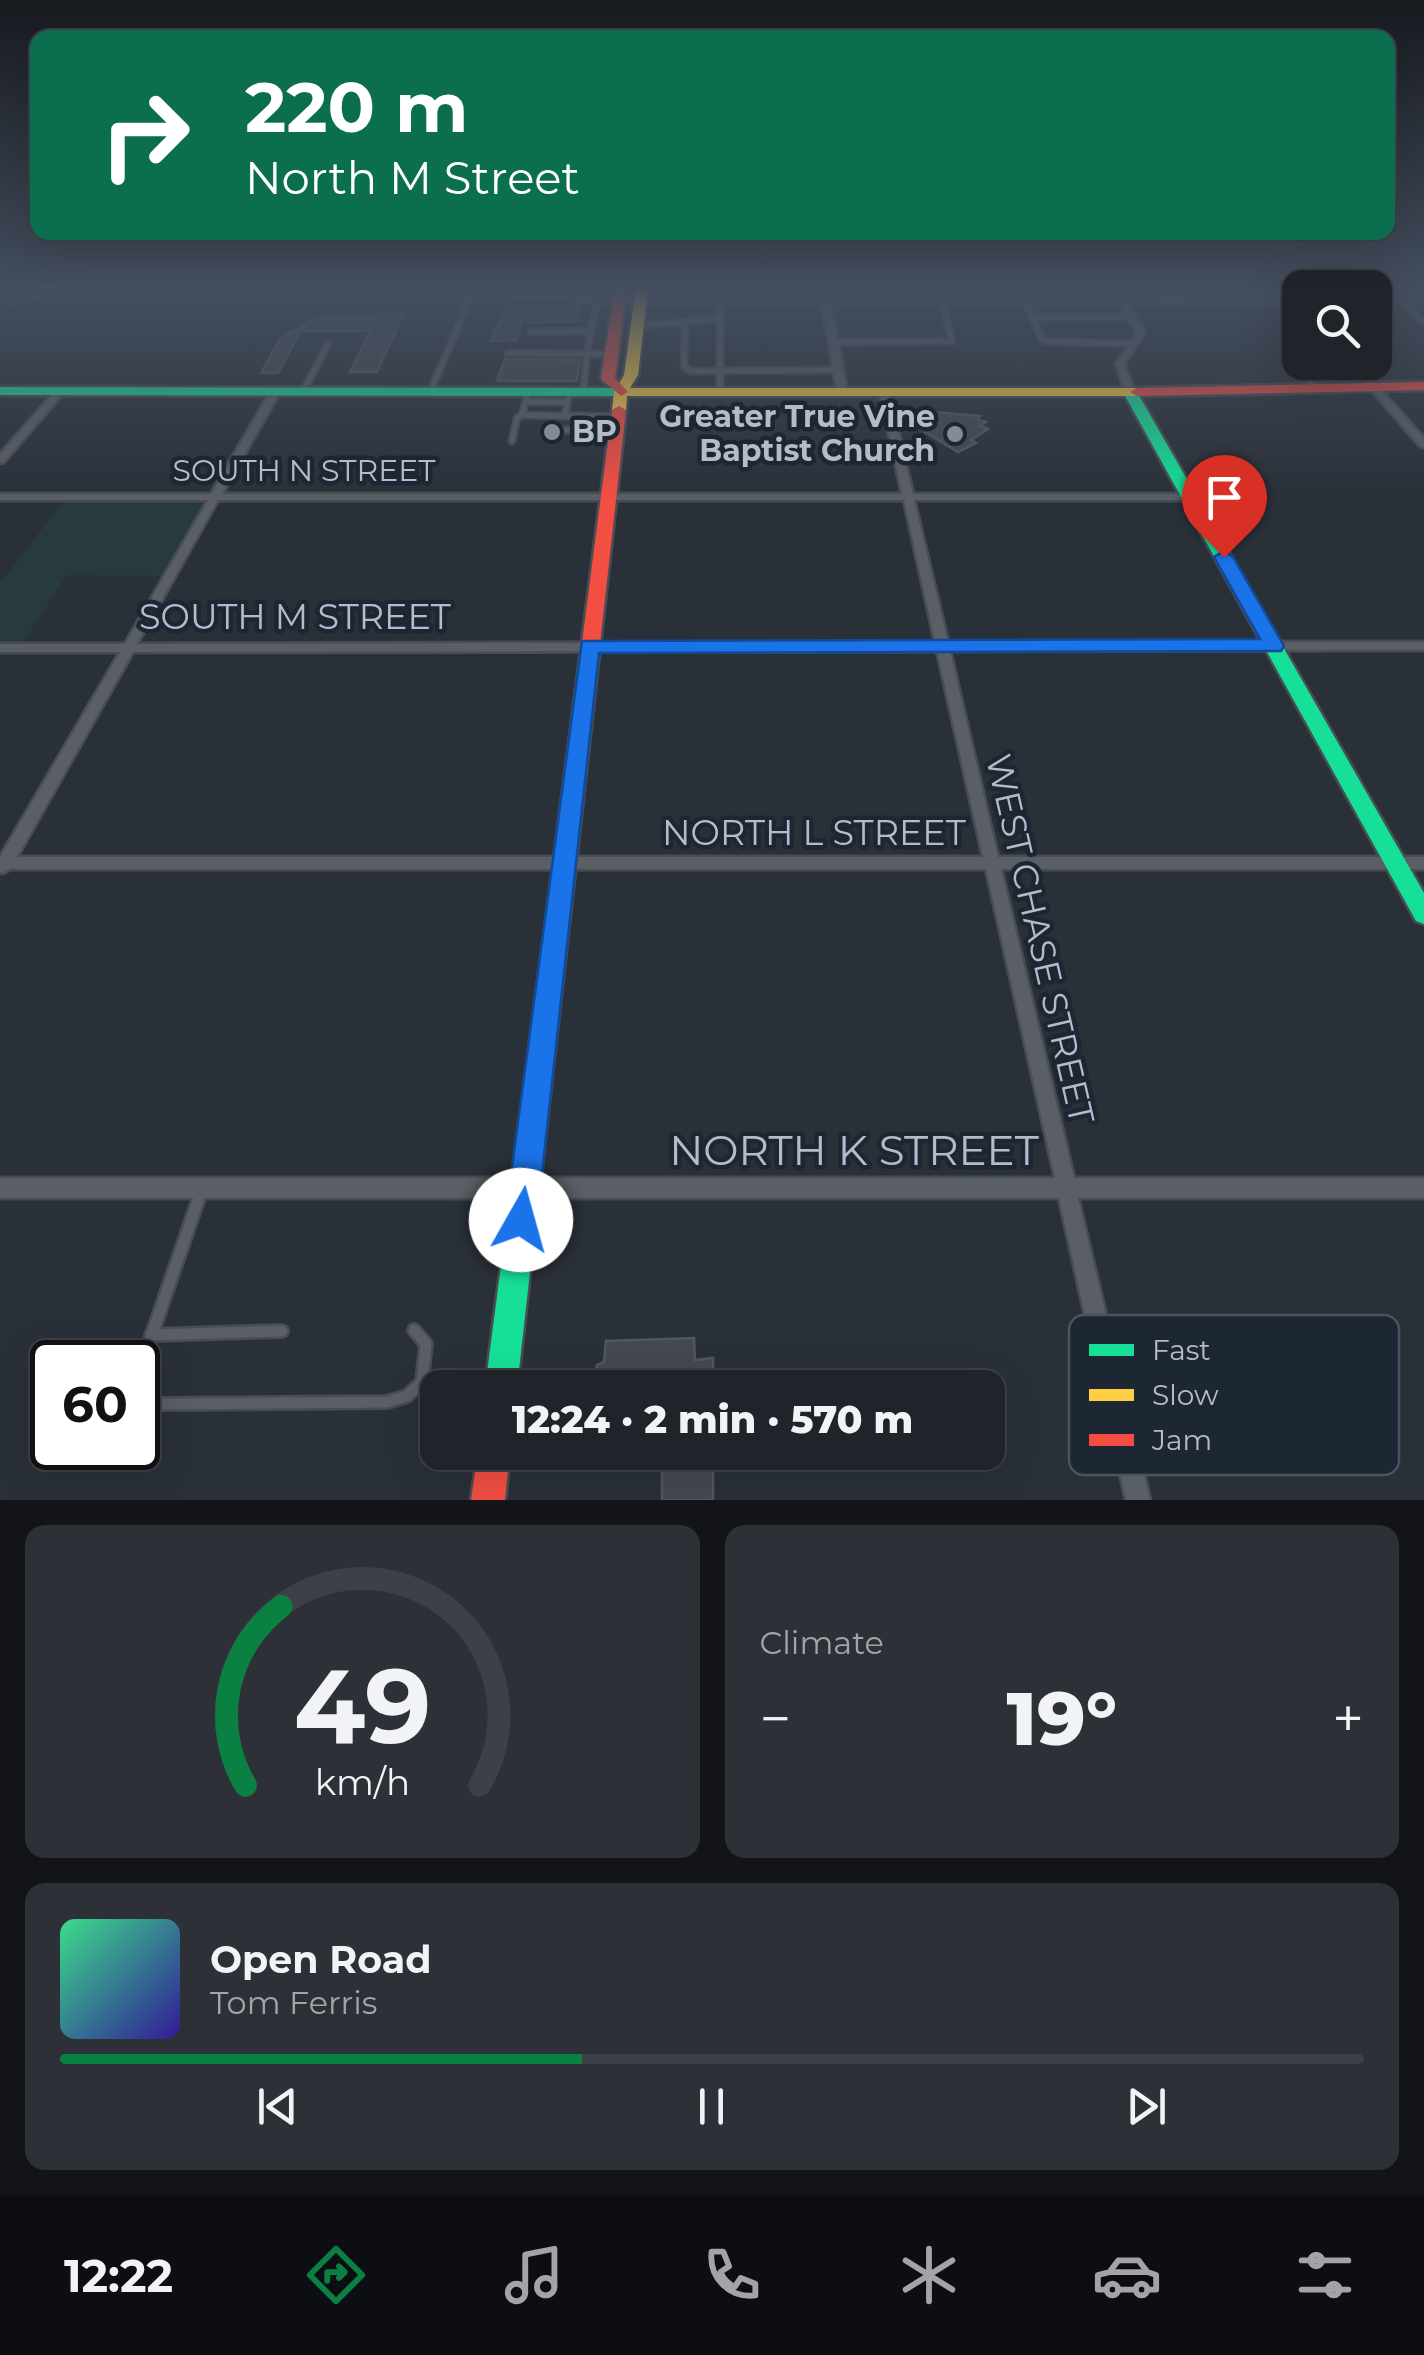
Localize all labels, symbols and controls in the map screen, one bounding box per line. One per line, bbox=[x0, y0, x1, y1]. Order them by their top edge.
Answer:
text: 220 m bbox=[245, 64, 468, 150]
icon: right bbox=[80, 70, 210, 200]
text: North M Street bbox=[245, 150, 580, 205]
map controls bbox=[1282, 270, 1392, 380]
button: search bbox=[1282, 270, 1392, 380]
place label: Greater True Vine Baptist Church bbox=[659, 398, 935, 469]
place label: BP bbox=[572, 413, 617, 450]
marker: BP bbox=[541, 421, 563, 443]
marker: Greater True Vine Baptist Church bbox=[944, 423, 966, 445]
street label: SOUTH N STREET bbox=[172, 452, 436, 489]
pin bbox=[1182, 455, 1267, 558]
icon: arrive bbox=[1197, 470, 1252, 525]
street label: SOUTH M STREET bbox=[139, 595, 451, 638]
street label: WEST CHASE STREET bbox=[977, 750, 1104, 1128]
street label: NORTH L STREET bbox=[662, 811, 966, 854]
street label: NORTH K STREET bbox=[669, 1124, 1039, 1176]
position arrow bbox=[469, 1168, 573, 1272]
legend bbox=[1069, 1315, 1399, 1475]
text: Fast bbox=[1152, 1333, 1211, 1367]
speed limit sign: 60 bbox=[30, 1340, 160, 1470]
text: Slow bbox=[1152, 1378, 1219, 1412]
text: 12:24 · 2 min · 570 m bbox=[512, 1396, 913, 1443]
text: Jam bbox=[1151, 1423, 1212, 1457]
text: Climate bbox=[760, 1623, 884, 1662]
text: 49 bbox=[293, 1642, 431, 1769]
text: 19° bbox=[1007, 1672, 1117, 1764]
text: − bbox=[760, 1685, 791, 1752]
text: + bbox=[1332, 1685, 1364, 1752]
text: km/h bbox=[315, 1760, 410, 1804]
text: Open Road bbox=[210, 1936, 432, 1983]
text: Tom Ferris bbox=[210, 1983, 377, 2022]
icon: previous bbox=[250, 2079, 305, 2134]
icon: pause bbox=[684, 2079, 739, 2134]
icon: next bbox=[1119, 2079, 1174, 2134]
icon: directions bbox=[301, 2240, 371, 2310]
icon: music bbox=[499, 2240, 569, 2310]
icon: phone bbox=[697, 2240, 767, 2310]
icon: climate bbox=[894, 2240, 964, 2310]
icon: car bbox=[1092, 2240, 1162, 2310]
icon: filters bbox=[1290, 2240, 1360, 2310]
text: 12:22 bbox=[64, 2248, 173, 2303]

